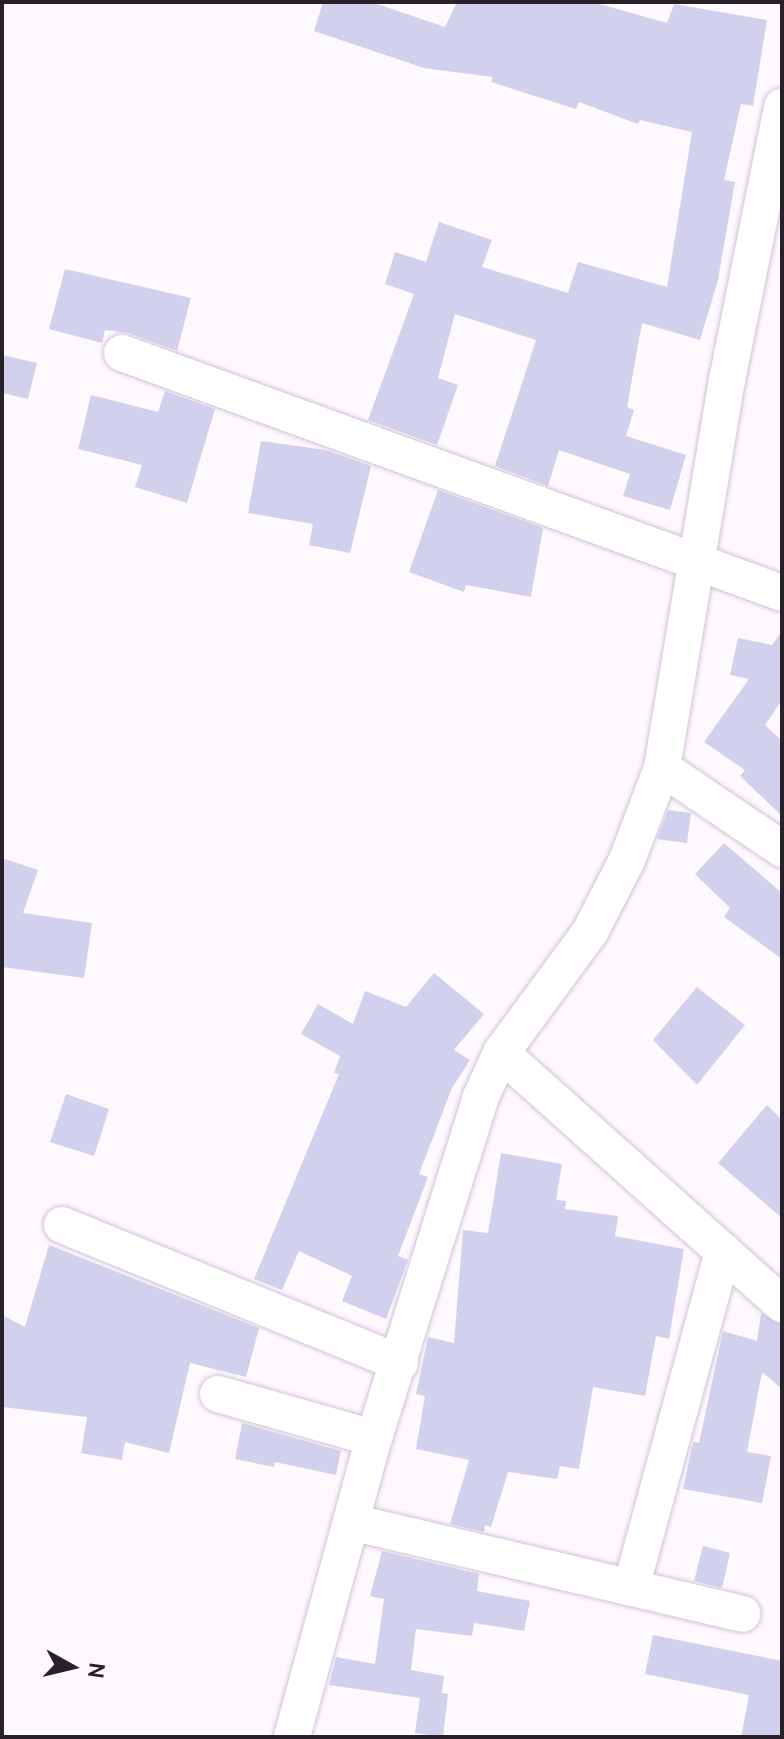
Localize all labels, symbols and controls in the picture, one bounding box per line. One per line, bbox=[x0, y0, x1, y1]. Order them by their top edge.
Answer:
north arrow bbox=[32, 1627, 112, 1707]
text: N bbox=[82, 1661, 111, 1680]

